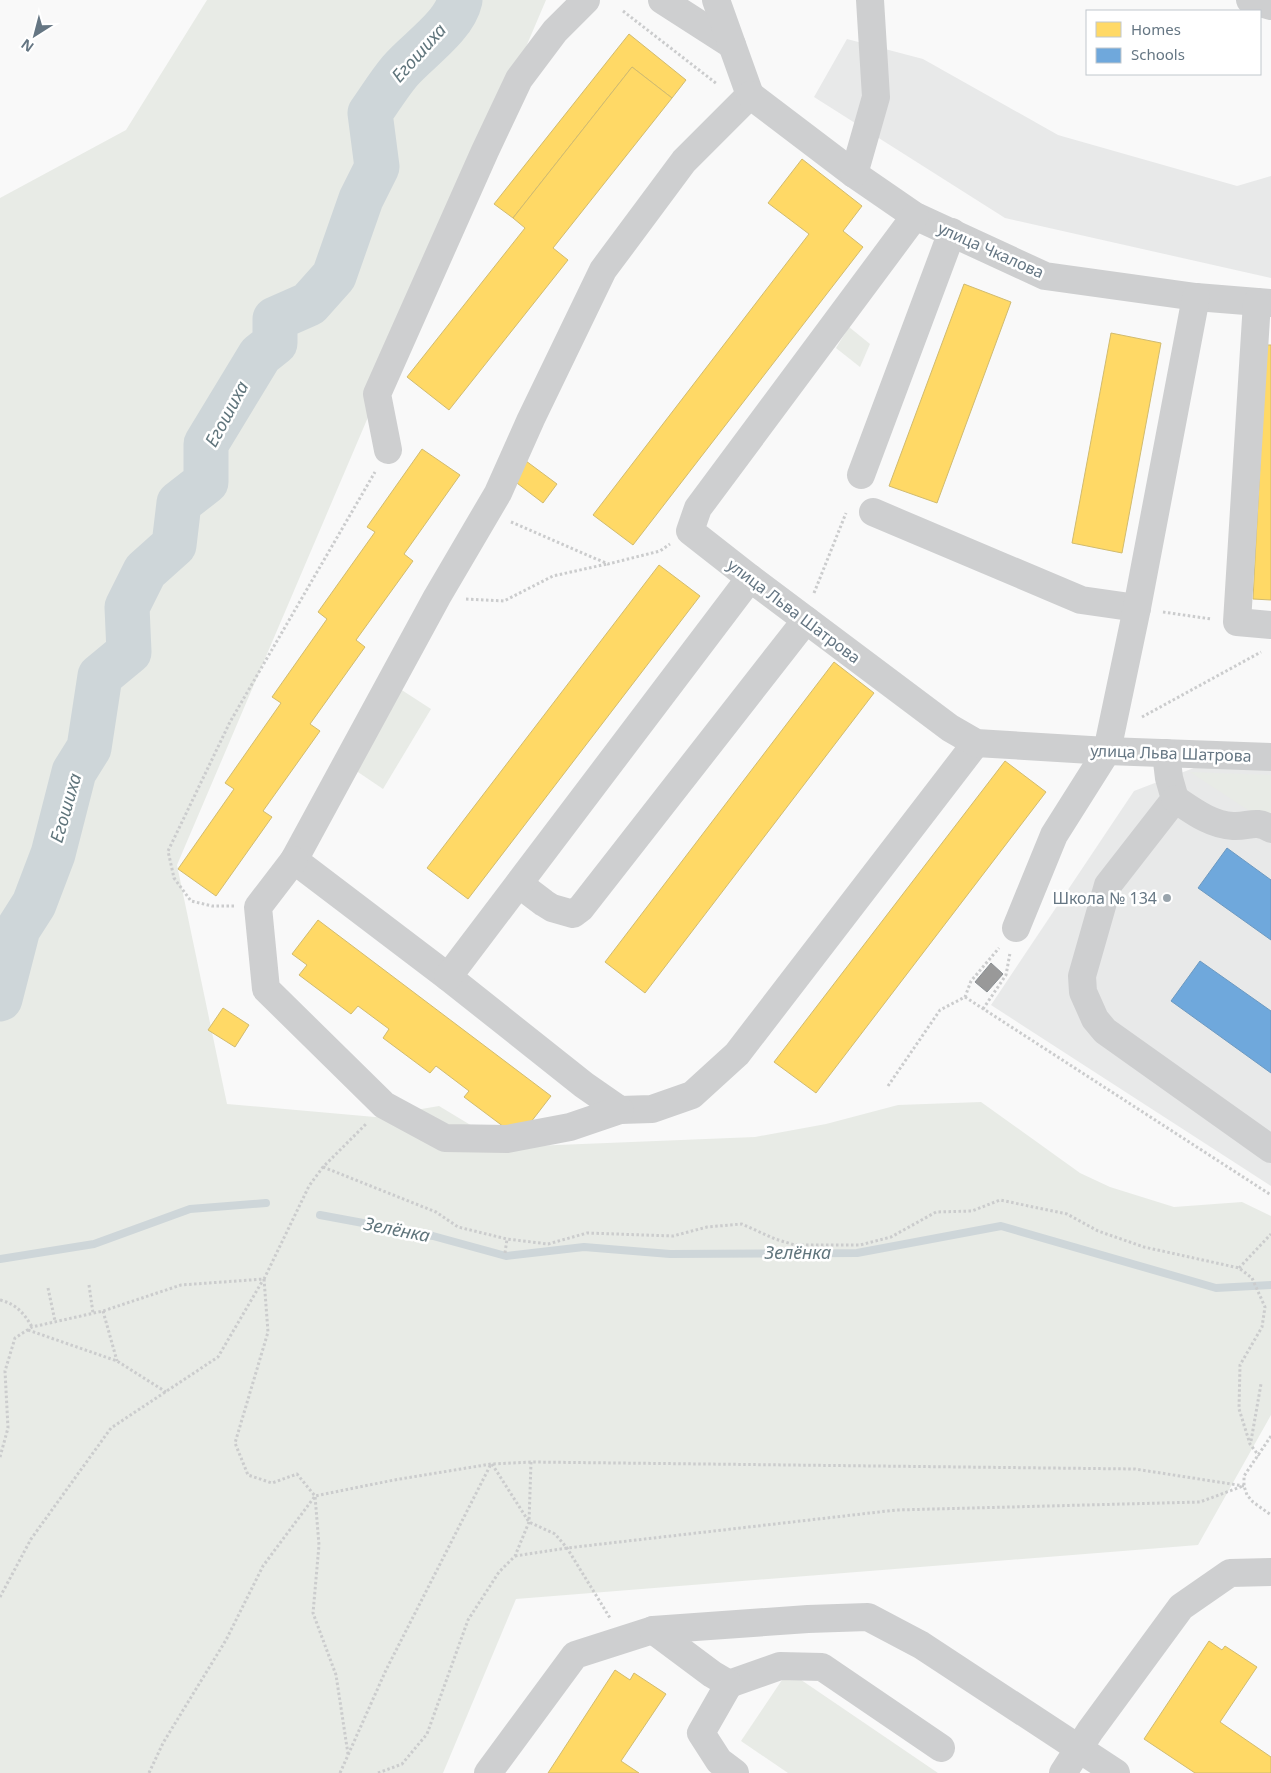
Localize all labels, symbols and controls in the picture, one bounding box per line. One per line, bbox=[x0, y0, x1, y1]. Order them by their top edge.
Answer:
north arrow bbox=[10, 10, 60, 60]
legend bbox=[1086, 10, 1261, 75]
water label: Егошиха bbox=[386, 18, 451, 87]
text: Homes bbox=[1131, 19, 1181, 39]
text: N bbox=[17, 35, 37, 57]
text: Schools bbox=[1131, 44, 1185, 64]
street label: улица Чкалова bbox=[934, 217, 1048, 283]
water label: Егошиха bbox=[199, 376, 253, 451]
street label: улица Льва Шатрова bbox=[723, 554, 865, 668]
street label: улица Льва Шатрова bbox=[1090, 739, 1252, 767]
water label: Егошиха bbox=[44, 770, 86, 845]
place label: Школа № 134 bbox=[1052, 887, 1157, 909]
marker: Школа № 134 bbox=[1161, 892, 1173, 904]
water label: Зелёнка bbox=[361, 1211, 432, 1247]
water label: Зелёнка bbox=[764, 1240, 831, 1264]

